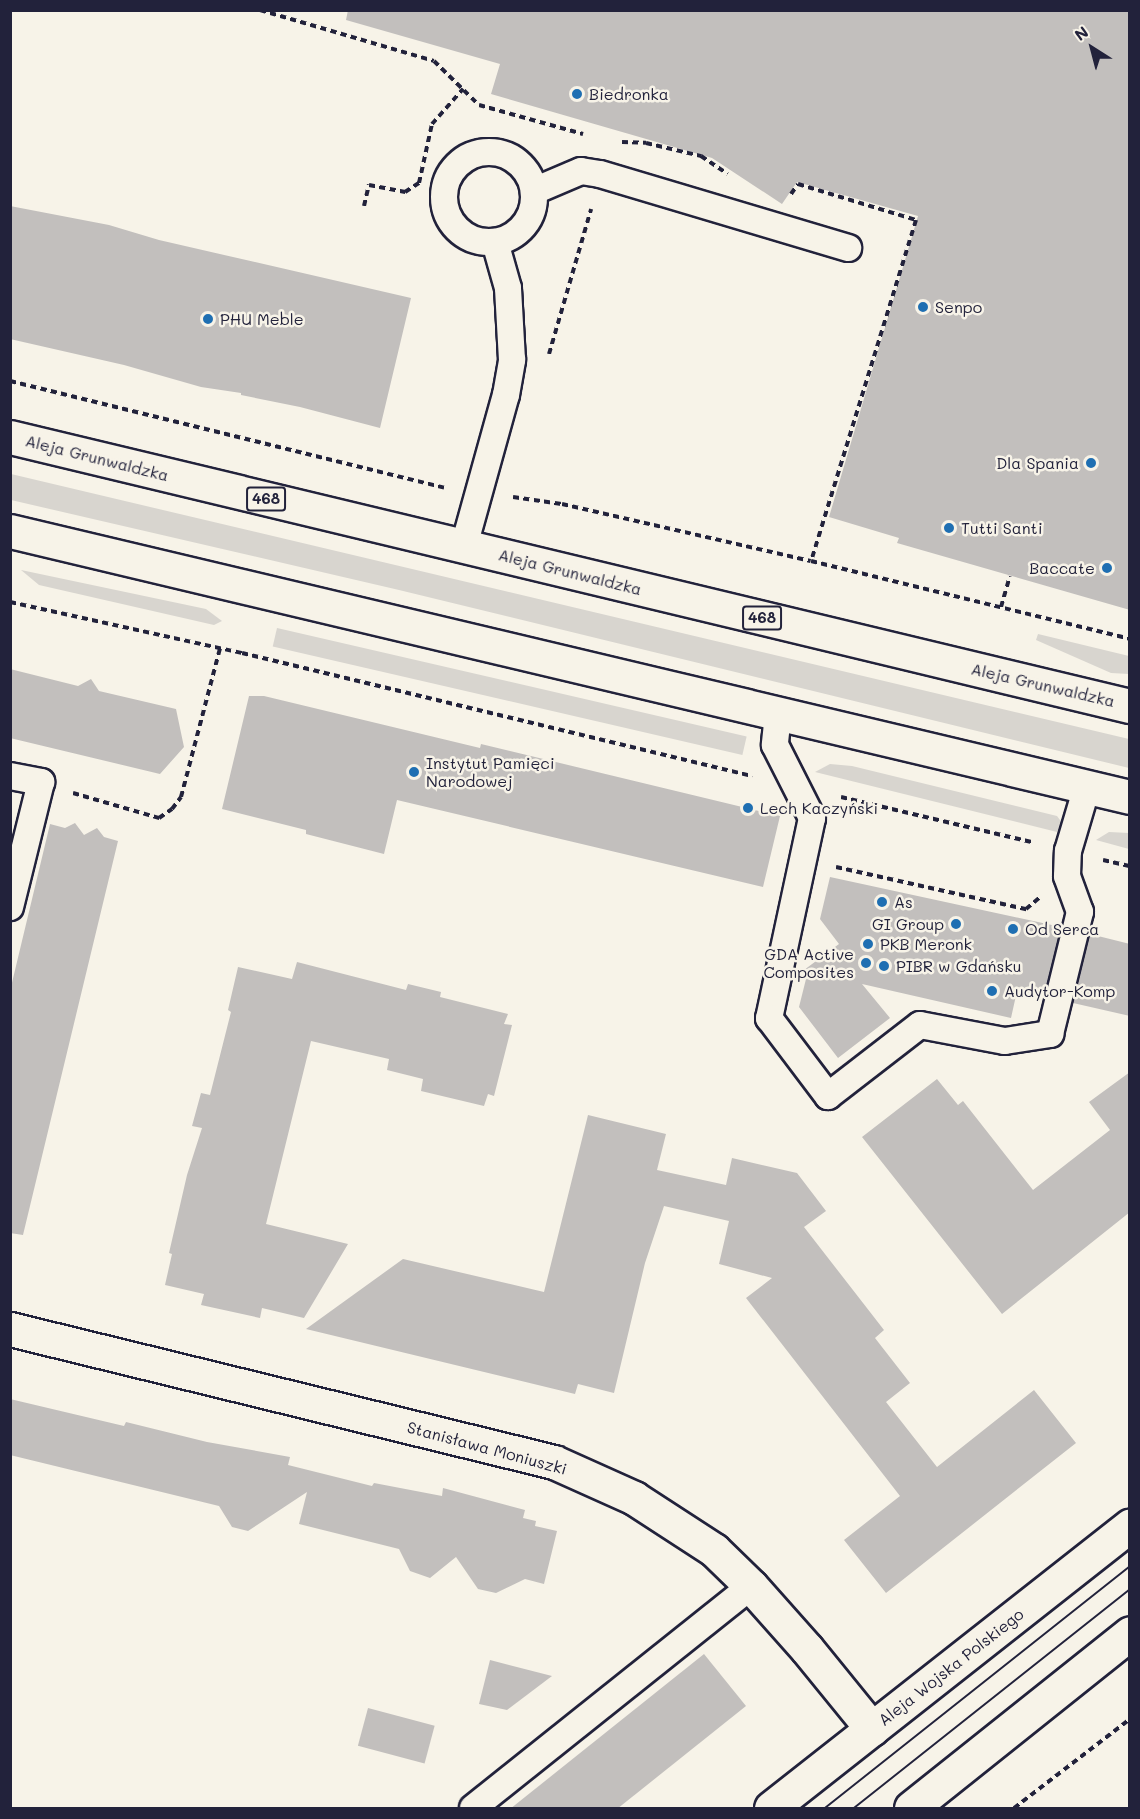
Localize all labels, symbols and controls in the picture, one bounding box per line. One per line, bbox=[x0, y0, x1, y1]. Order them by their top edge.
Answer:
north arrow bbox=[1062, 18, 1122, 78]
text: N bbox=[1070, 21, 1092, 45]
place label: Biedronka bbox=[589, 84, 669, 104]
marker: Biedronka bbox=[570, 87, 584, 101]
place label: Senpo bbox=[935, 297, 982, 317]
marker: Senpo bbox=[916, 300, 930, 314]
place label: PHU Meble bbox=[220, 309, 304, 329]
marker: PHU Meble bbox=[201, 312, 215, 326]
street label: Aleja Grunwaldzka bbox=[23, 431, 171, 485]
place label: Dla Spania bbox=[996, 453, 1079, 473]
marker: Dla Spania bbox=[1084, 456, 1098, 470]
road number: 468 bbox=[245, 487, 287, 511]
place label: Tutti Santi bbox=[961, 518, 1043, 538]
marker: Tutti Santi bbox=[942, 521, 956, 535]
street label: Aleja Grunwaldzka bbox=[496, 545, 644, 599]
place label: Baccate bbox=[1029, 558, 1095, 578]
marker: Baccate bbox=[1100, 561, 1114, 575]
road number: 468 bbox=[741, 606, 783, 630]
street label: Aleja Grunwaldzka bbox=[969, 659, 1117, 711]
place label: Instytut Pamięci Narodowej bbox=[426, 753, 555, 791]
marker: Instytut Pamięci Narodowej bbox=[407, 765, 421, 779]
place label: Lech Kaczyński bbox=[760, 798, 878, 818]
marker: Lech Kaczyński bbox=[741, 801, 755, 815]
place label: As bbox=[894, 892, 913, 912]
marker: As bbox=[875, 895, 889, 909]
place label: GI Group bbox=[872, 914, 944, 934]
marker: GI Group bbox=[949, 917, 963, 931]
place label: Od Serca bbox=[1025, 919, 1099, 939]
marker: Od Serca bbox=[1006, 922, 1020, 936]
place label: PKB Meronk bbox=[880, 934, 972, 954]
marker: PKB Meronk bbox=[861, 937, 875, 951]
place label: GDA Active Composites bbox=[764, 944, 854, 982]
marker: GDA Active Composites bbox=[859, 956, 873, 970]
place label: PIBR w Gdańsku bbox=[896, 956, 1021, 976]
marker: PIBR w Gdańsku bbox=[877, 959, 891, 973]
place label: Audytor-Komp bbox=[1004, 981, 1115, 1001]
marker: Audytor-Komp bbox=[985, 984, 999, 998]
street label: Stanisława Moniuszki bbox=[405, 1417, 569, 1479]
street label: Aleja Wojska Polskiego bbox=[875, 1604, 1027, 1730]

